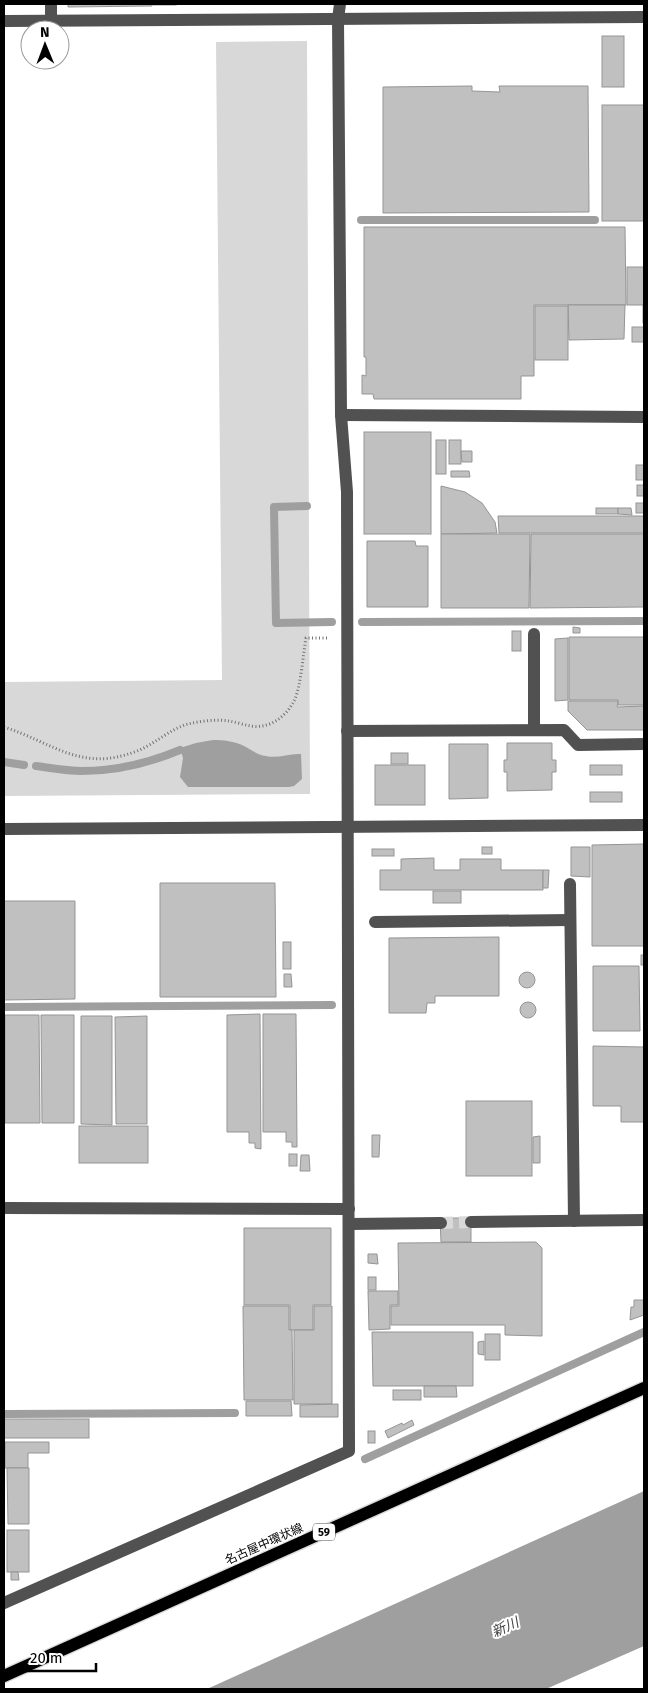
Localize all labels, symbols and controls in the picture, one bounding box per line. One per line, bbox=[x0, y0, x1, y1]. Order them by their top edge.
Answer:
north arrow bbox=[20, 20, 70, 70]
text: N bbox=[40, 24, 50, 41]
street label: 名古屋中環状線 bbox=[223, 1521, 305, 1567]
road number: 59 bbox=[313, 1524, 335, 1540]
water label: 新川 bbox=[489, 1613, 523, 1641]
scale bar bbox=[22, 1640, 96, 1672]
text: 20 m bbox=[30, 1649, 63, 1667]

